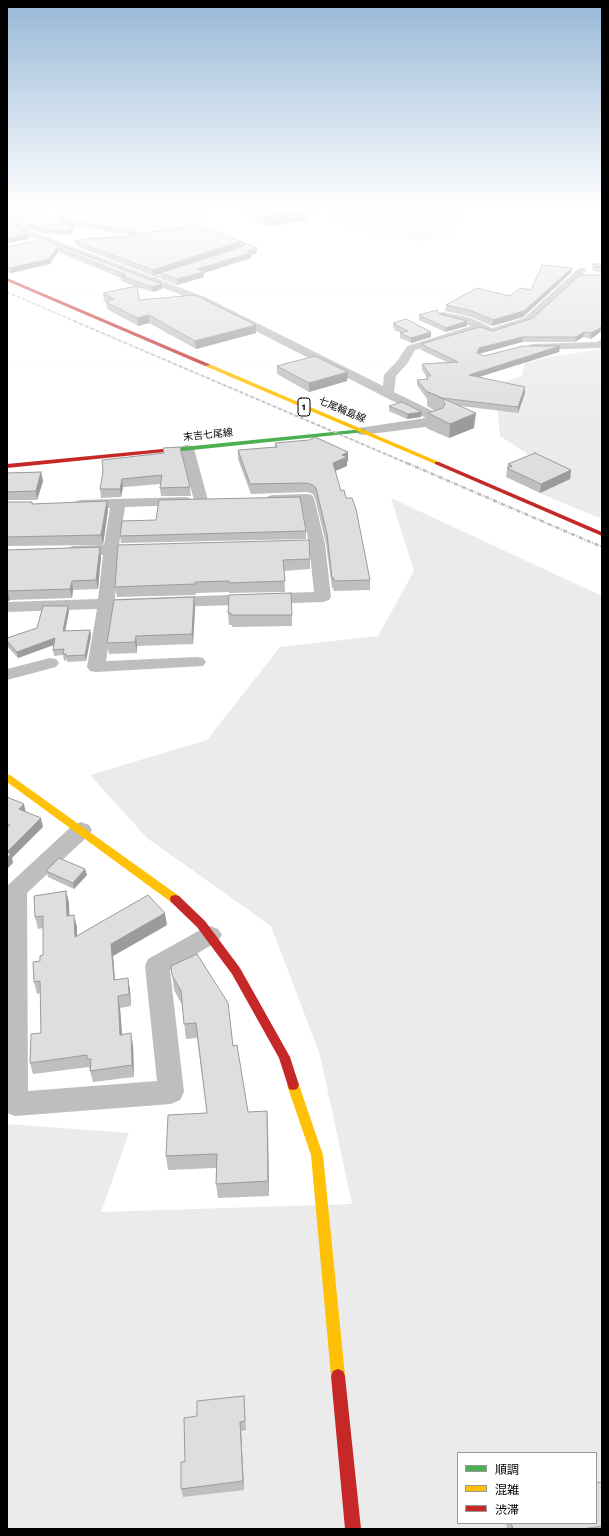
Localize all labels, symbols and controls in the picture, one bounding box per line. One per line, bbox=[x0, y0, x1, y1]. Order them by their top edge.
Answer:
street label: 七尾輪島線 bbox=[317, 395, 367, 425]
road number: 1 bbox=[298, 398, 310, 416]
street label: 末吉七尾線 bbox=[183, 426, 233, 444]
legend bbox=[457, 1452, 597, 1524]
text: 順調 bbox=[495, 1464, 519, 1476]
text: 混雑 bbox=[495, 1484, 519, 1496]
text: 渋滞 bbox=[495, 1504, 519, 1516]

